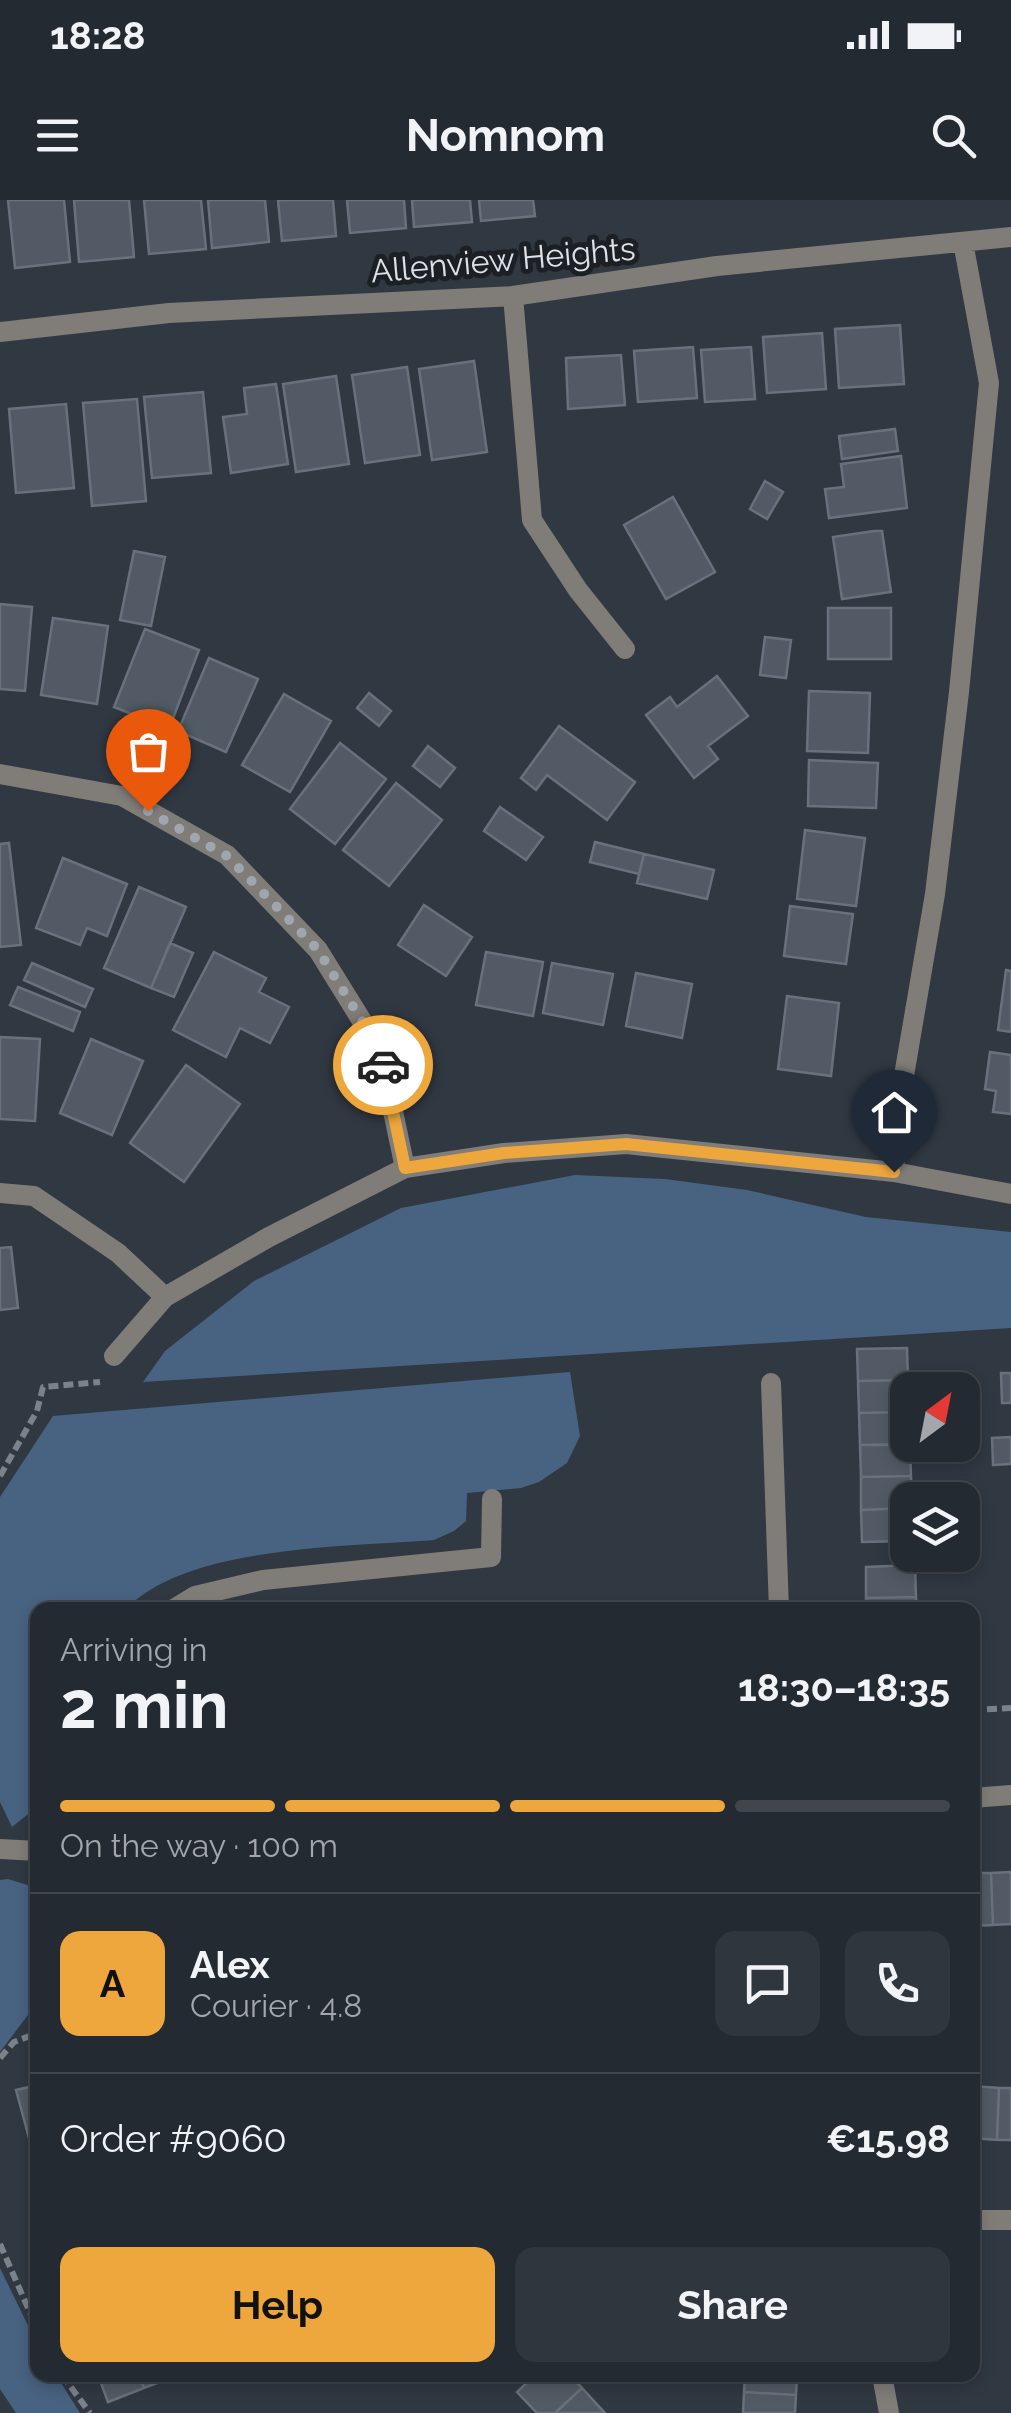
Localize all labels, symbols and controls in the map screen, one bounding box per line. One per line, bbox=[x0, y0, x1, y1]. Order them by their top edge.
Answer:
text: 18:28 bbox=[50, 13, 146, 58]
icon: menu bbox=[30, 108, 85, 163]
icon: search bbox=[926, 108, 981, 163]
text: Nomnom bbox=[406, 109, 605, 162]
street label: Allenview Heights bbox=[369, 230, 637, 289]
pin bbox=[106, 709, 191, 812]
icon: bag bbox=[121, 724, 176, 779]
courier bbox=[333, 1015, 433, 1115]
icon: car bbox=[356, 1038, 411, 1093]
pin bbox=[852, 1070, 937, 1173]
icon: home bbox=[867, 1085, 922, 1140]
north arrow bbox=[890, 1372, 980, 1462]
map controls bbox=[890, 1372, 980, 1572]
button: layers bbox=[890, 1482, 980, 1572]
text: Arriving in bbox=[60, 1631, 207, 1668]
text: 18:30–18:35 bbox=[738, 1665, 950, 1710]
text: 2 min bbox=[60, 1667, 229, 1743]
text: On the way · 100 m bbox=[60, 1827, 338, 1864]
button: chat bbox=[715, 1931, 820, 2036]
button: phone bbox=[845, 1931, 950, 2036]
text: Alex bbox=[190, 1942, 270, 1987]
text: A bbox=[100, 1961, 125, 2006]
text: Courier · 4.8 bbox=[190, 1987, 362, 2024]
text: Order #9060 bbox=[60, 2116, 287, 2161]
text: €15.98 bbox=[826, 2116, 950, 2161]
button: Help bbox=[60, 2247, 495, 2362]
button: Share bbox=[515, 2247, 950, 2362]

